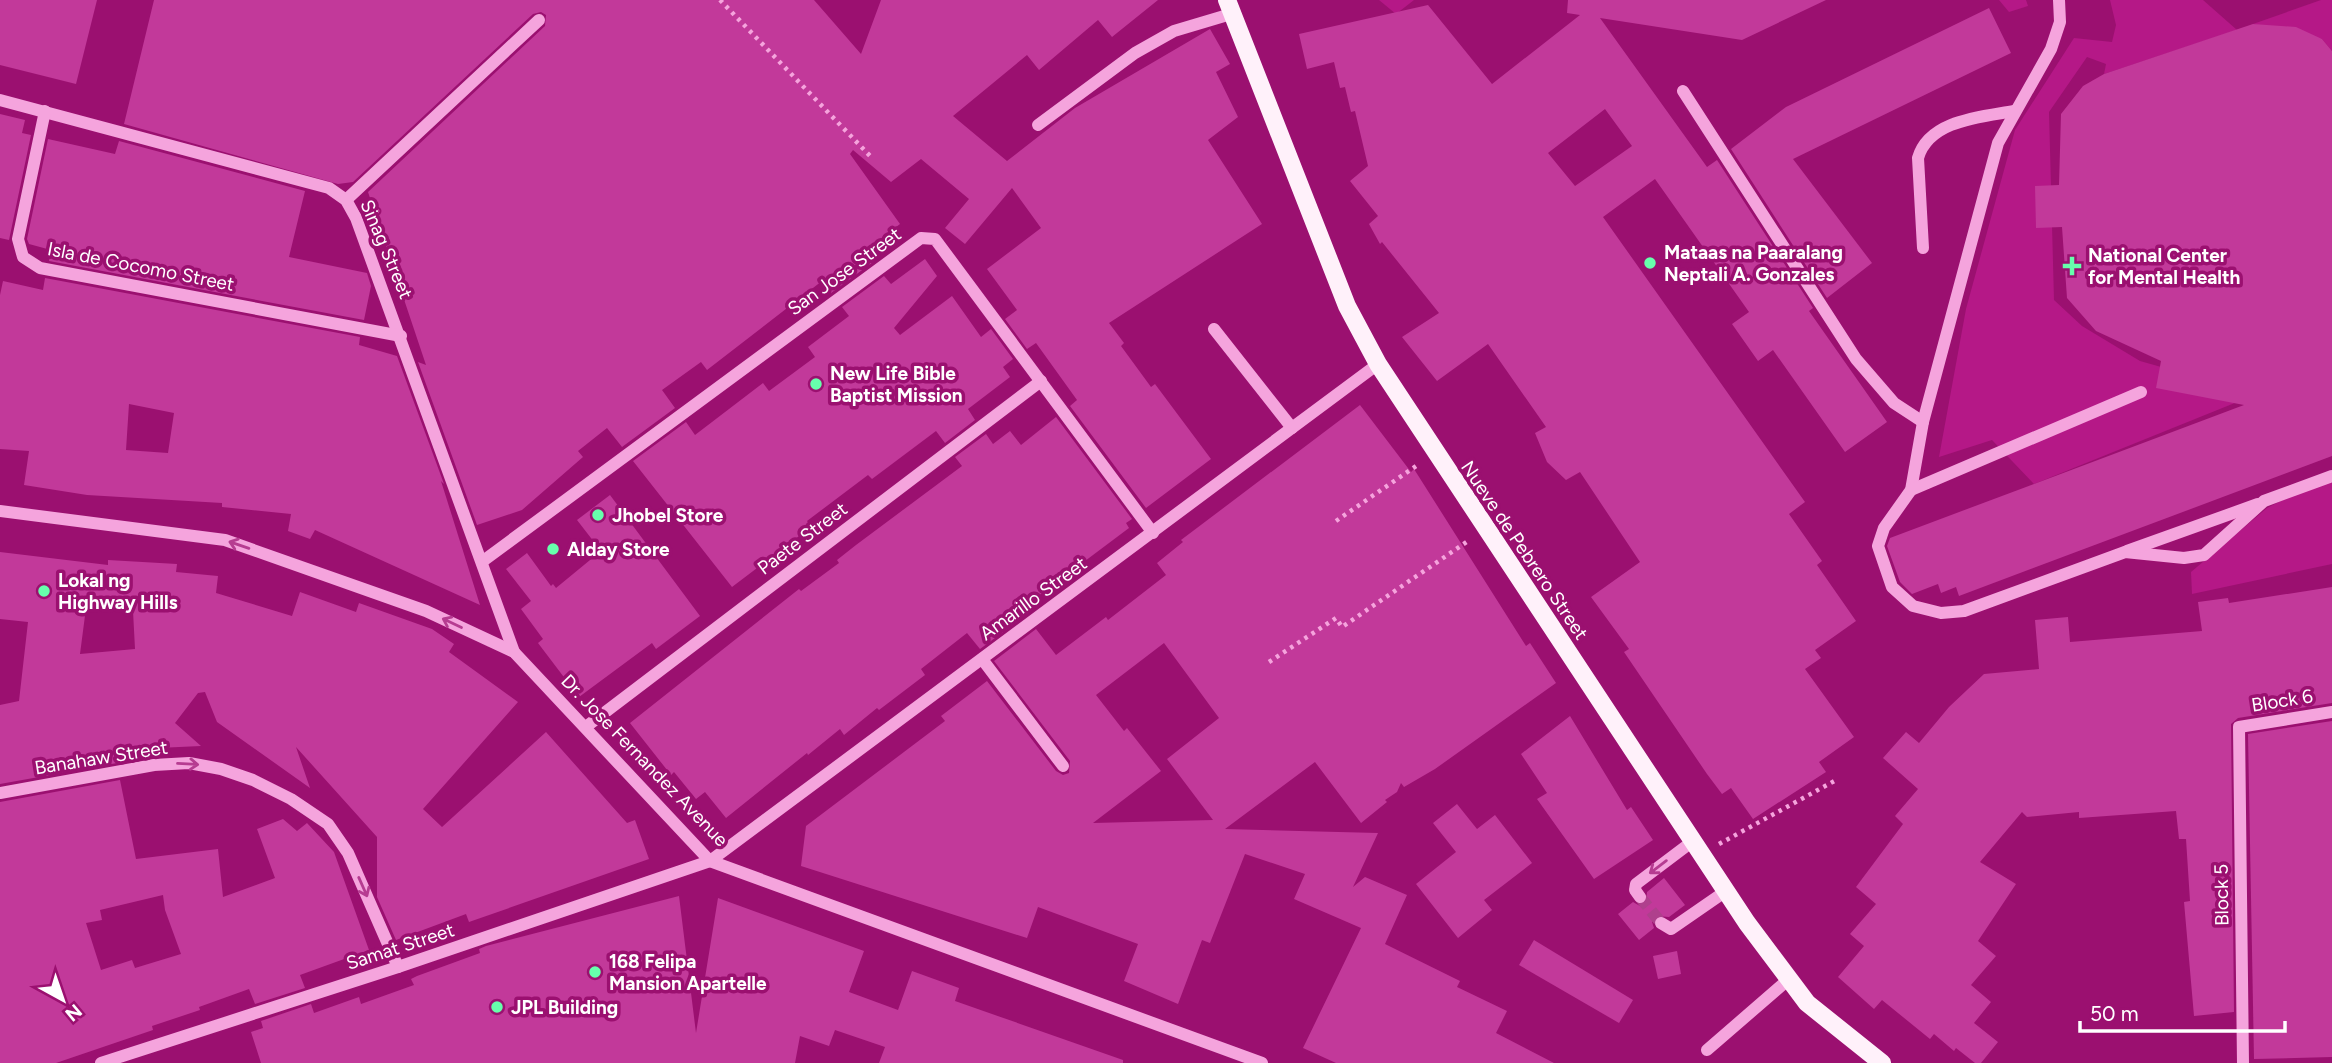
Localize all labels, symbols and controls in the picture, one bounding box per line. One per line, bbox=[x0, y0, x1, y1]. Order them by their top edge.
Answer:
street label: Sinag Street bbox=[355, 196, 418, 302]
street label: San Jose Street bbox=[783, 223, 905, 320]
street label: Isla de Cocomo Street bbox=[46, 237, 236, 296]
place label: Mataas na Paaralang Neptali A. Gonzales bbox=[1664, 241, 1843, 286]
place label: National Center for Mental Health bbox=[2088, 244, 2240, 289]
marker: Mataas na Paaralang Neptali A. Gonzales bbox=[1642, 255, 1658, 271]
marker: National Center for Mental Health bbox=[2062, 256, 2082, 276]
place label: New Life Bible Baptist Mission bbox=[830, 362, 963, 407]
marker: New Life Bible Baptist Mission bbox=[808, 376, 824, 392]
street label: Nueve de Pebrero Street bbox=[1456, 456, 1593, 644]
street label: Paete Street bbox=[753, 497, 852, 580]
place label: Jhobel Store bbox=[612, 504, 724, 527]
marker: Jhobel Store bbox=[590, 507, 606, 523]
one-way arrow bbox=[229, 537, 250, 550]
place label: Alday Store bbox=[567, 538, 670, 561]
marker: Alday Store bbox=[545, 541, 561, 557]
street label: Amarillo Street bbox=[975, 552, 1091, 645]
place label: Lokal ng Highway Hills bbox=[58, 569, 178, 614]
marker: Lokal ng Highway Hills bbox=[36, 583, 52, 599]
one-way arrow bbox=[442, 616, 463, 630]
street label: Dr. Jose Fernandez Avenue bbox=[556, 669, 733, 851]
street label: Block 6 bbox=[2250, 684, 2315, 717]
street label: Banahaw Street bbox=[33, 736, 169, 779]
one-way arrow bbox=[176, 758, 199, 771]
one-way arrow bbox=[1649, 859, 1668, 874]
street label: Block 5 bbox=[2209, 864, 2234, 926]
one-way arrow bbox=[357, 876, 370, 898]
street label: Samat Street bbox=[343, 918, 457, 975]
place label: 168 Felipa Mansion Apartelle bbox=[609, 950, 767, 995]
marker: 168 Felipa Mansion Apartelle bbox=[587, 964, 603, 980]
north arrow bbox=[28, 965, 98, 1035]
scale bar bbox=[2080, 990, 2285, 1034]
place label: JPL Building bbox=[511, 996, 618, 1019]
text: N bbox=[61, 999, 87, 1026]
marker: JPL Building bbox=[489, 999, 505, 1015]
text: 50 m bbox=[2090, 1001, 2139, 1026]

